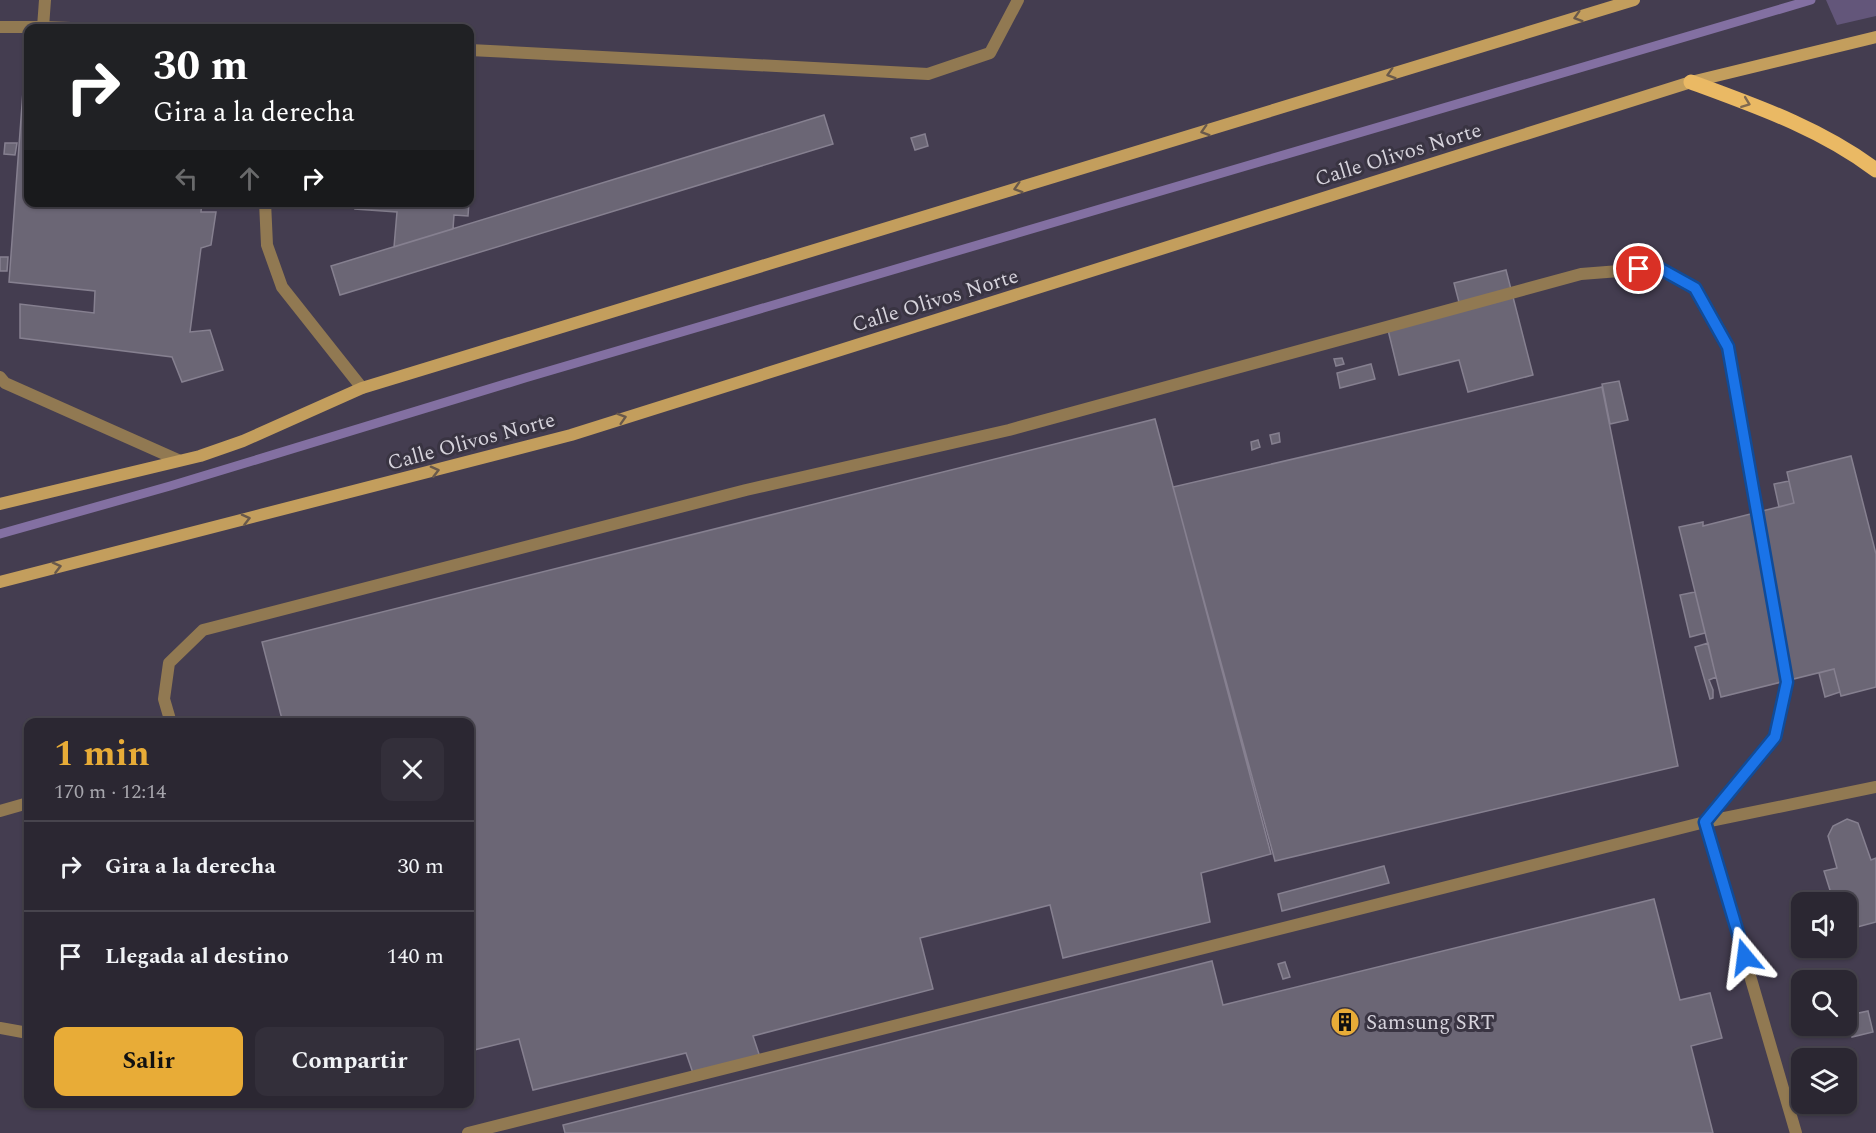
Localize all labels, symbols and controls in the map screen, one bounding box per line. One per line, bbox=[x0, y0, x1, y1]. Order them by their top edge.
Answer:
one-way arrow bbox=[1573, 10, 1584, 22]
text: 30 m bbox=[153, 35, 248, 98]
icon: right bbox=[54, 48, 132, 126]
one-way arrow bbox=[1386, 67, 1397, 79]
text: Gira a la derecha bbox=[153, 92, 355, 134]
one-way arrow bbox=[1740, 95, 1751, 108]
street label: Calle Olivos Norte bbox=[1311, 114, 1486, 195]
one-way arrow bbox=[1200, 124, 1211, 136]
icon: left bbox=[170, 162, 203, 195]
icon: ahead bbox=[233, 162, 266, 195]
icon: right bbox=[296, 162, 329, 195]
one-way arrow bbox=[1013, 181, 1024, 193]
pin bbox=[1613, 243, 1664, 294]
icon: arrive bbox=[1622, 252, 1655, 285]
street label: Calle Olivos Norte bbox=[848, 260, 1023, 341]
street label: Calle Olivos Norte bbox=[384, 404, 559, 480]
one-way arrow bbox=[616, 413, 627, 425]
one-way arrow bbox=[429, 465, 439, 478]
one-way arrow bbox=[240, 513, 250, 526]
one-way arrow bbox=[51, 562, 62, 574]
text: 1 min bbox=[54, 727, 150, 782]
button: close bbox=[381, 738, 444, 801]
text: 170 m · 12:14 bbox=[54, 777, 166, 807]
icon: right bbox=[54, 850, 87, 883]
text: Gira a la derecha bbox=[105, 850, 276, 883]
text: 30 m bbox=[398, 850, 444, 883]
map controls bbox=[1791, 892, 1857, 1114]
button: sound bbox=[1791, 892, 1857, 958]
position arrow bbox=[1713, 925, 1777, 989]
icon: arrive bbox=[54, 940, 87, 973]
text: Llegada al destino bbox=[105, 940, 289, 973]
text: 140 m bbox=[387, 940, 444, 973]
button: search bbox=[1791, 970, 1857, 1036]
building icon: Samsung SRT bbox=[1329, 1006, 1361, 1038]
place label: Samsung SRT bbox=[1366, 1007, 1495, 1039]
button: Salir bbox=[54, 1027, 243, 1096]
button: Compartir bbox=[255, 1027, 444, 1096]
button: layers bbox=[1791, 1048, 1857, 1114]

